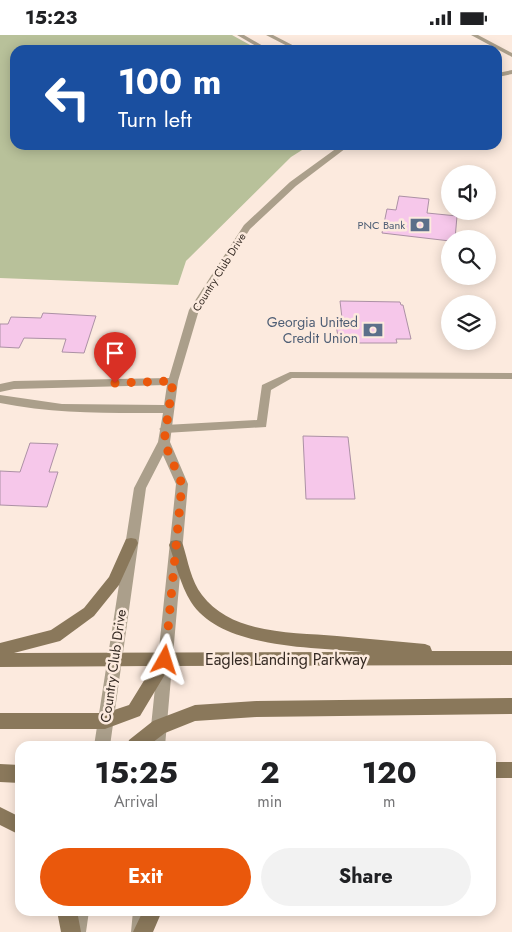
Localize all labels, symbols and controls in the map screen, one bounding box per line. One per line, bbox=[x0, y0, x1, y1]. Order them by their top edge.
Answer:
text: 15:23 bbox=[25, 4, 77, 31]
text: 100 m bbox=[118, 57, 221, 107]
icon: left bbox=[35, 65, 100, 130]
text: Turn left bbox=[118, 103, 192, 135]
map controls bbox=[441, 165, 496, 350]
button: sound bbox=[441, 165, 496, 220]
bank icon: PNC Bank bbox=[409, 214, 431, 236]
place label: PNC Bank bbox=[358, 217, 405, 233]
street label: Country Club Drive bbox=[188, 229, 250, 314]
button: search bbox=[441, 230, 496, 285]
button: layers bbox=[441, 295, 496, 350]
place label: Georgia United Credit Union bbox=[267, 312, 358, 348]
bank icon: Georgia United Credit Union bbox=[362, 319, 384, 341]
pin bbox=[94, 332, 136, 383]
icon: arrive bbox=[101, 339, 129, 367]
street label: Country Club Drive bbox=[95, 608, 131, 724]
position arrow bbox=[138, 633, 190, 685]
street label: Eagles Landing Parkway bbox=[205, 648, 368, 671]
text: 15:25 bbox=[94, 751, 178, 794]
text: 2 bbox=[260, 751, 280, 794]
text: 120 bbox=[362, 751, 417, 794]
text: Arrival bbox=[114, 790, 158, 813]
text: min bbox=[257, 790, 282, 813]
text: m bbox=[383, 790, 395, 813]
button: Exit bbox=[40, 848, 251, 906]
button: Share bbox=[261, 848, 471, 906]

